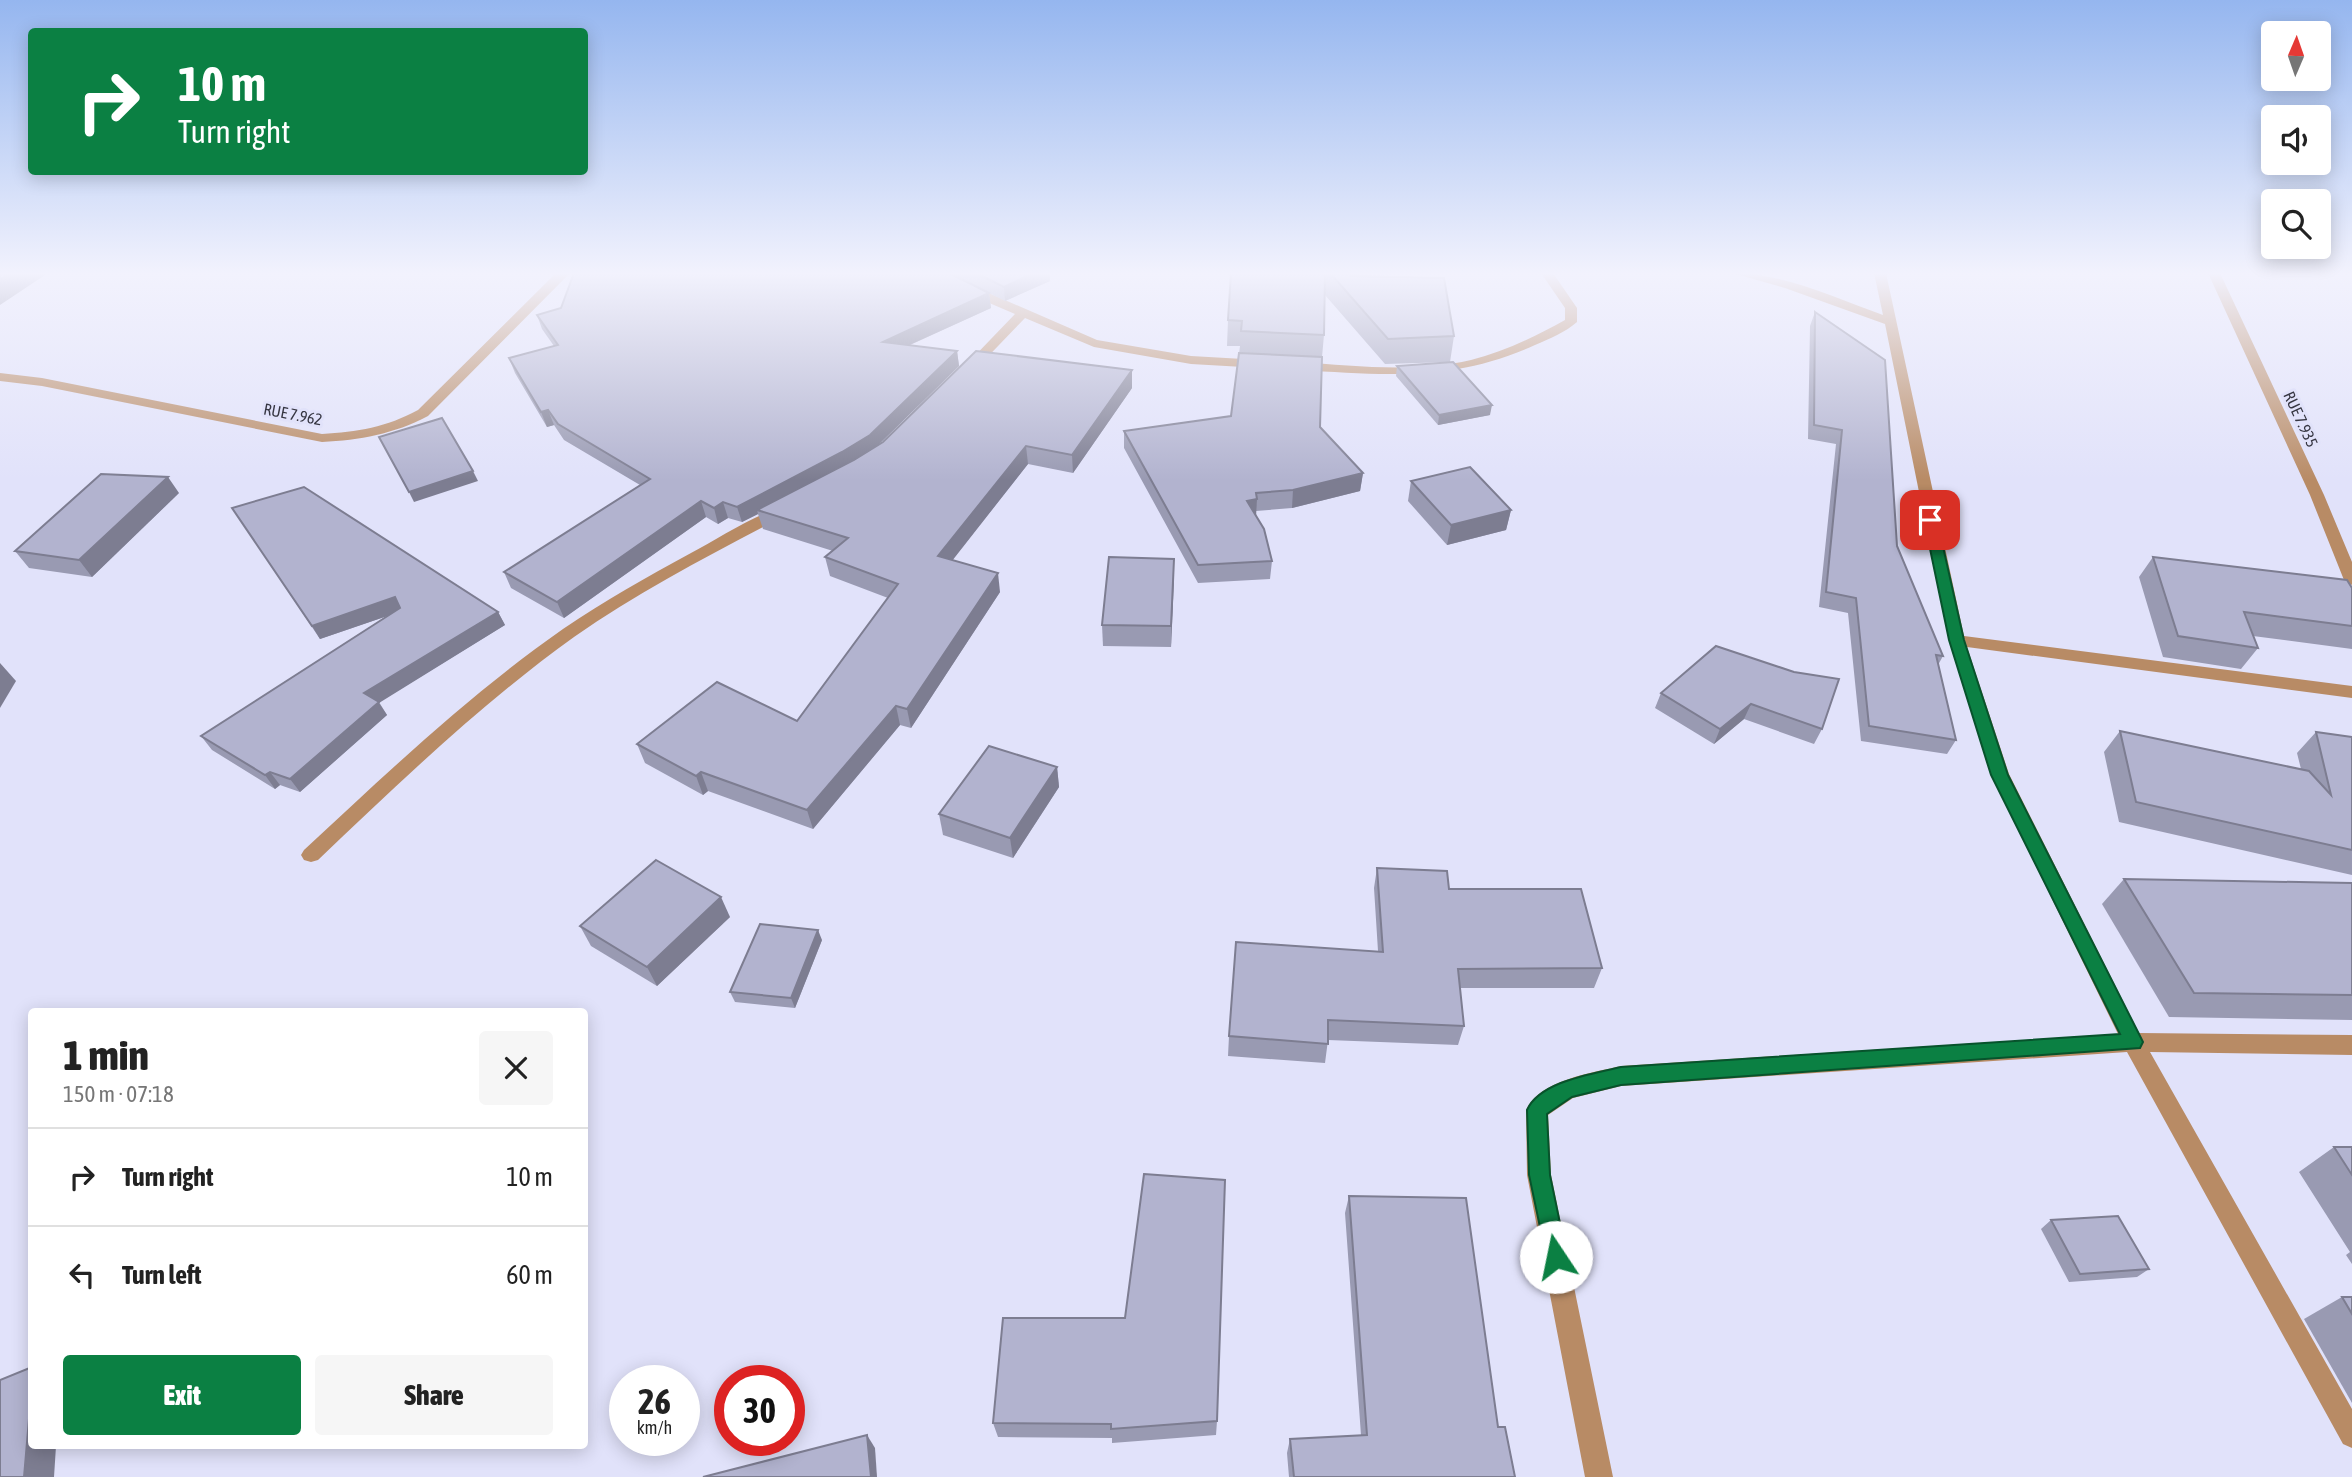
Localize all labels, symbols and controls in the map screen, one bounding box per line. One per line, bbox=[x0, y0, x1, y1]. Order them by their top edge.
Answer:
north arrow bbox=[2261, 21, 2331, 91]
map controls bbox=[2261, 21, 2331, 259]
text: 10 m bbox=[178, 55, 266, 111]
icon: right bbox=[63, 56, 154, 147]
button: sound bbox=[2261, 105, 2331, 175]
text: Turn right bbox=[178, 113, 291, 150]
button: search bbox=[2261, 189, 2331, 259]
street label: RUE 7.935 bbox=[2280, 388, 2322, 450]
street label: RUE 7.962 bbox=[262, 399, 324, 429]
pin bbox=[1900, 490, 1960, 550]
icon: arrive bbox=[1911, 501, 1949, 539]
text: 1 min bbox=[63, 1031, 149, 1079]
button: close bbox=[479, 1031, 553, 1105]
text: 150 m · 07:18 bbox=[63, 1081, 174, 1107]
icon: right bbox=[63, 1158, 101, 1196]
text: Turn right bbox=[122, 1162, 213, 1192]
text: 10 m bbox=[506, 1162, 553, 1192]
position arrow bbox=[1519, 1220, 1593, 1294]
icon: left bbox=[63, 1256, 101, 1294]
text: Turn left bbox=[122, 1260, 202, 1290]
text: 60 m bbox=[506, 1260, 553, 1290]
button: Exit bbox=[63, 1355, 301, 1435]
button: Share bbox=[315, 1355, 553, 1435]
speed limit sign: 30 bbox=[714, 1365, 805, 1456]
text: 26 bbox=[638, 1381, 671, 1421]
text: km/h bbox=[637, 1417, 672, 1438]

